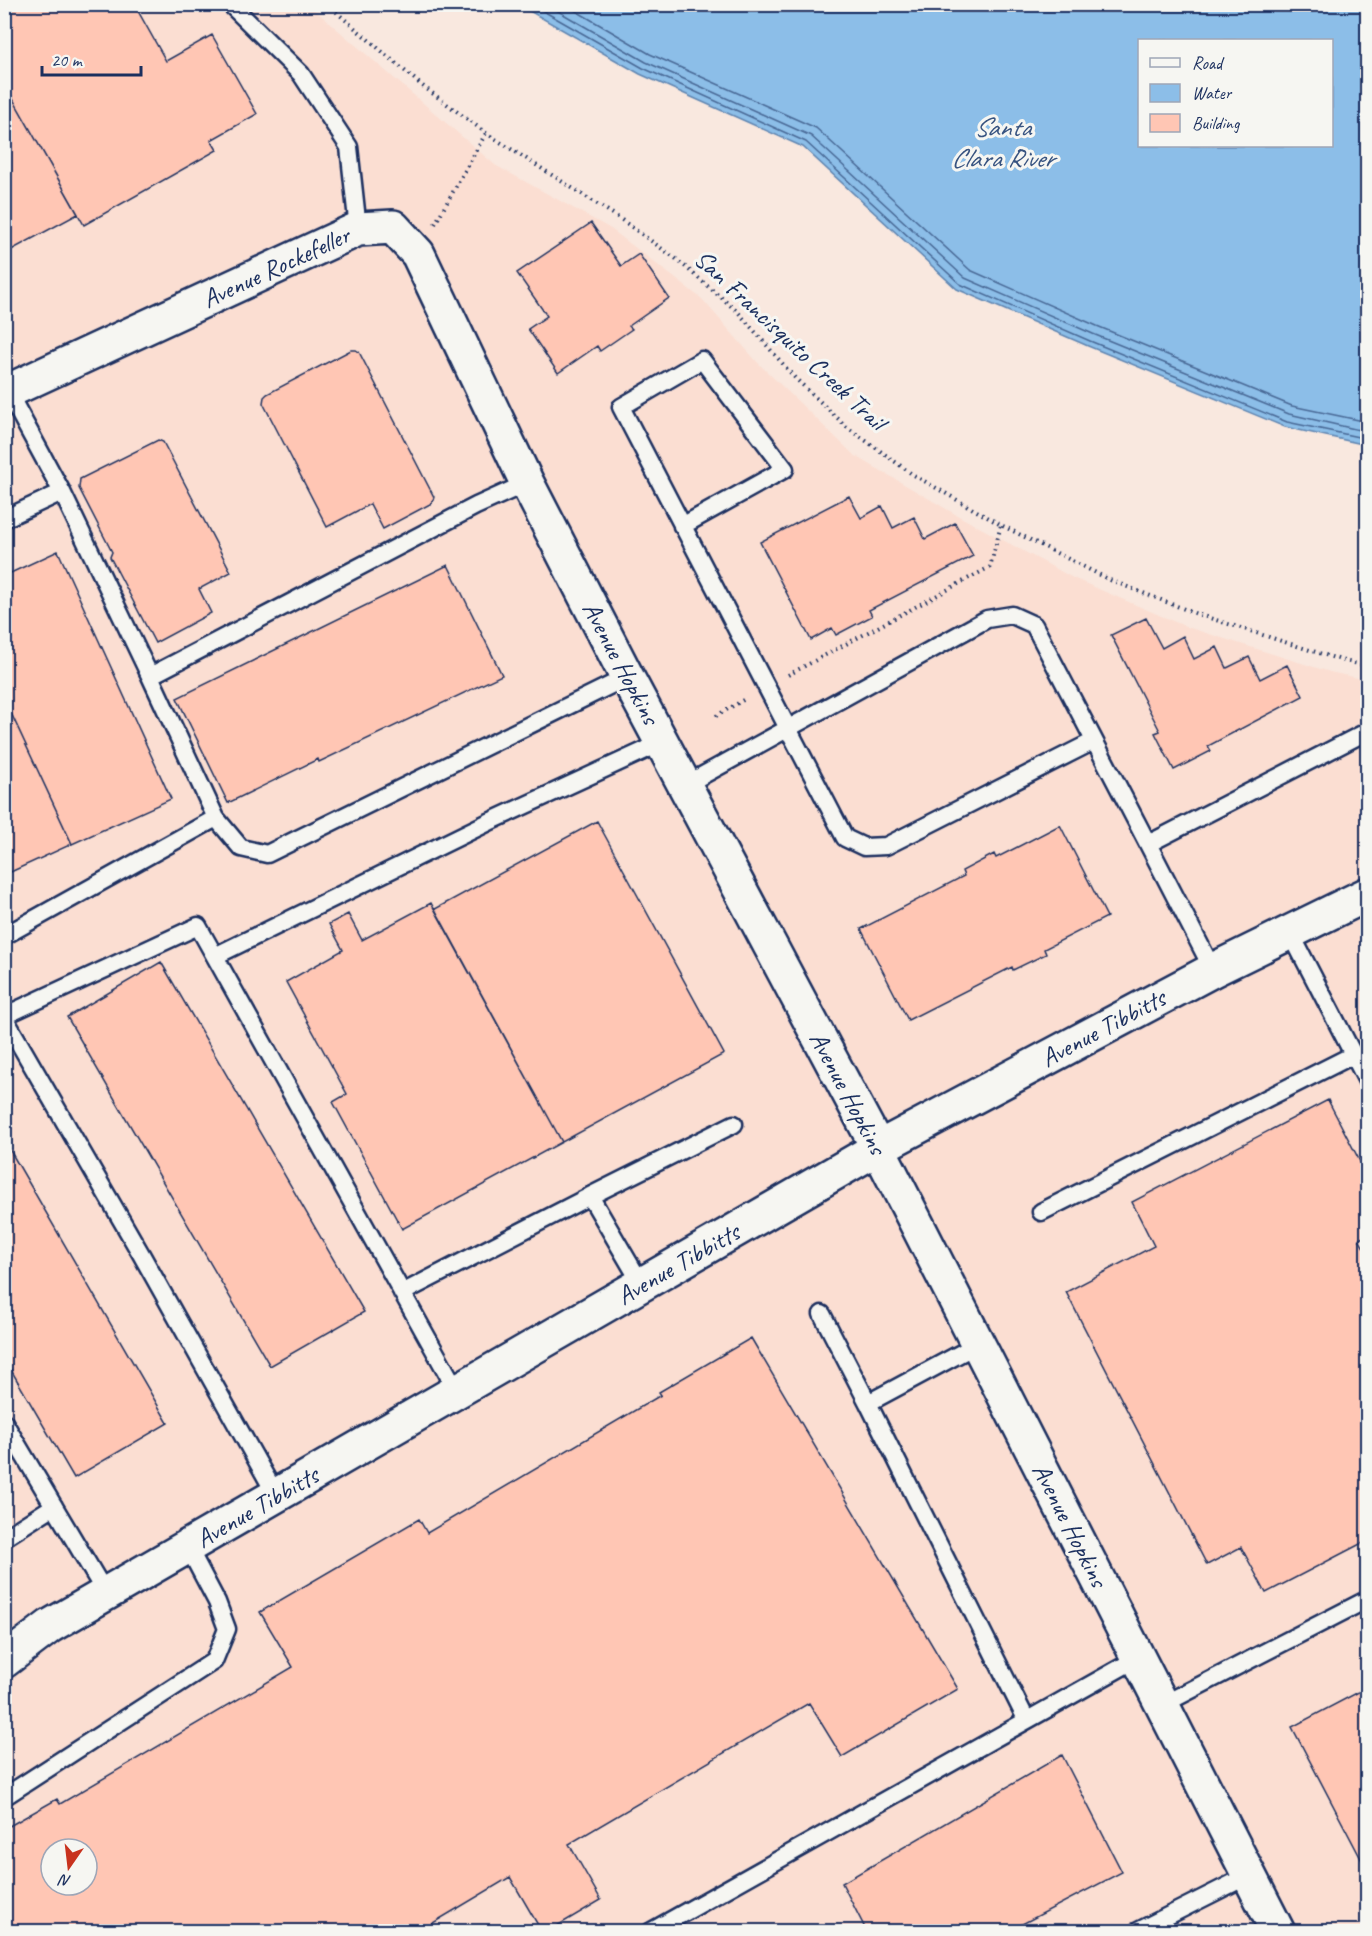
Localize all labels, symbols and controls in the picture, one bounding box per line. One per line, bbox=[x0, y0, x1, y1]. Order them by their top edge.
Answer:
scale bar bbox=[42, 39, 141, 77]
legend bbox=[1138, 39, 1333, 147]
text: 20 m bbox=[51, 49, 84, 71]
text: Road bbox=[1192, 52, 1225, 74]
text: Water bbox=[1192, 82, 1233, 104]
water label: Santa Clara River bbox=[951, 110, 1058, 175]
text: Building bbox=[1192, 112, 1241, 134]
street label: Avenue Rockefeller bbox=[197, 218, 357, 316]
street label: San Francisquito Creek Trail bbox=[687, 243, 896, 441]
street label: Avenue Hopkins bbox=[575, 596, 668, 732]
street label: Avenue Tibbitts bbox=[1035, 980, 1173, 1075]
street label: Avenue Hopkins bbox=[802, 1026, 895, 1162]
street label: Avenue Tibbitts bbox=[611, 1215, 747, 1312]
street label: Avenue Tibbitts bbox=[190, 1458, 326, 1555]
street label: Avenue Hopkins bbox=[1025, 1458, 1116, 1594]
north arrow bbox=[39, 1837, 99, 1897]
text: N bbox=[55, 1869, 73, 1891]

